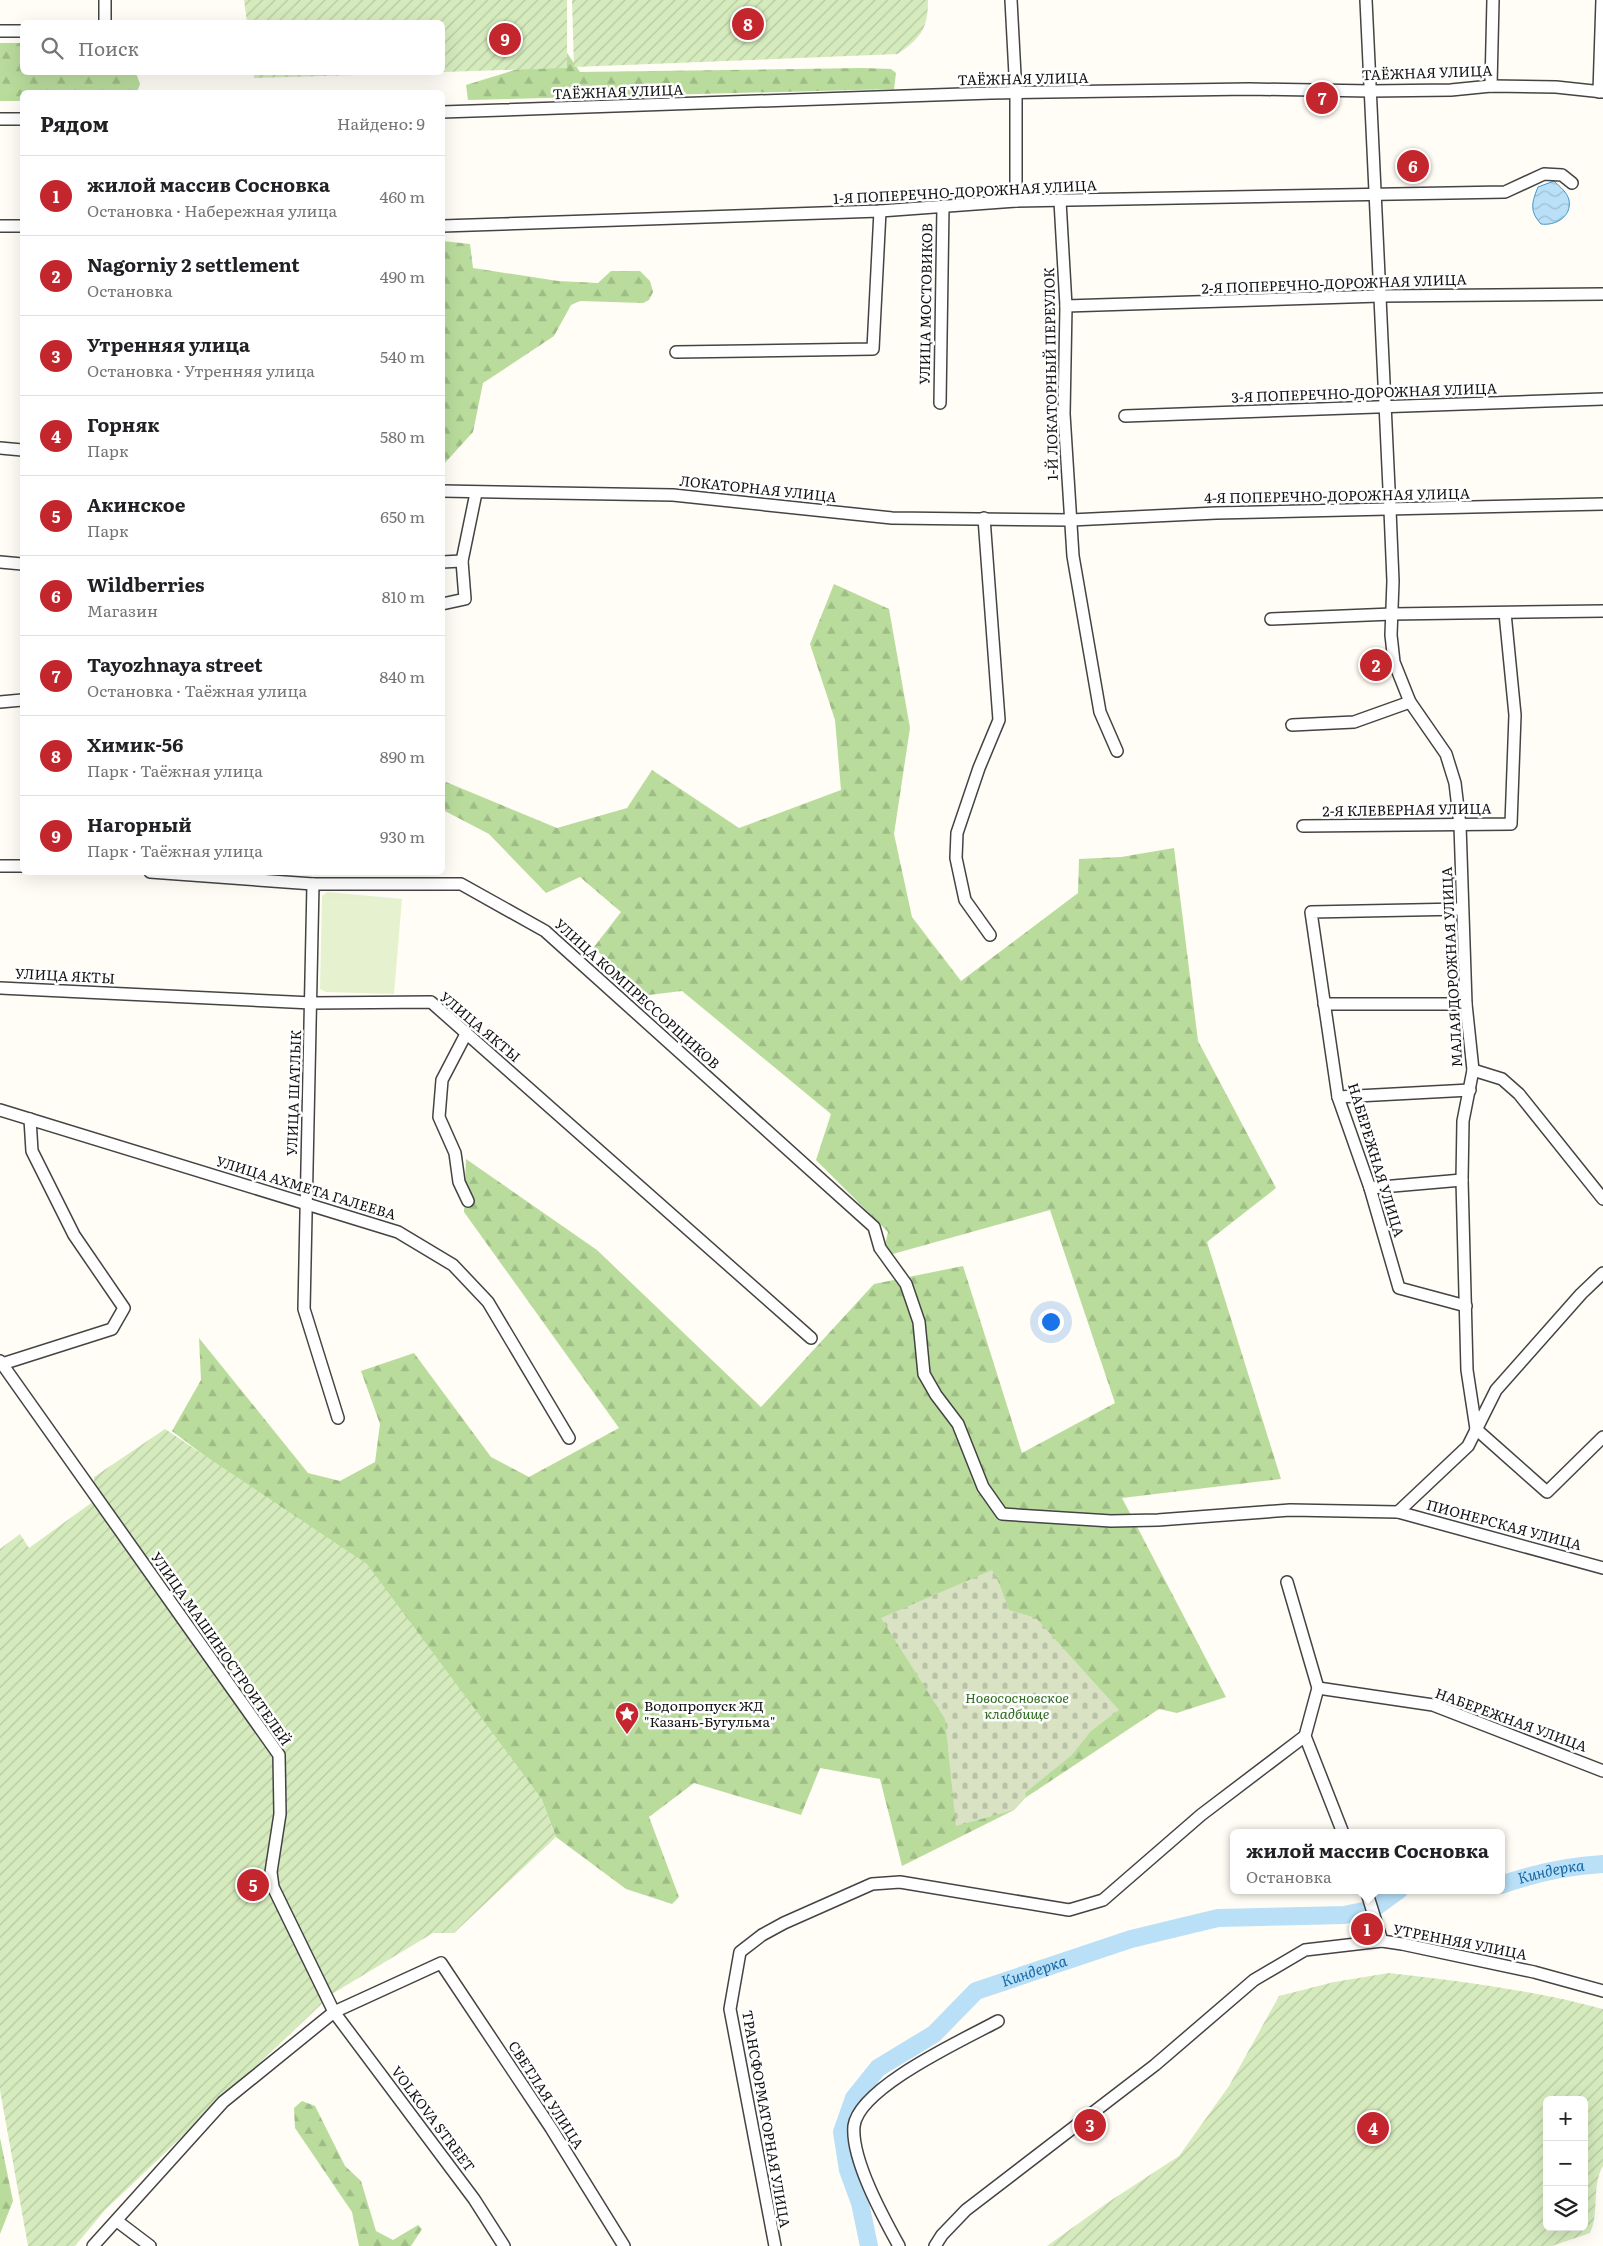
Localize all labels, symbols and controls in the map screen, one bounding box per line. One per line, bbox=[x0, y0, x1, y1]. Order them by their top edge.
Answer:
pin: 8 bbox=[732, 5, 764, 43]
search box bbox=[20, 20, 445, 75]
pin: 9 bbox=[489, 20, 521, 58]
icon: search bbox=[38, 34, 66, 62]
text: Поиск bbox=[78, 34, 139, 62]
street label: ТАЁЖНАЯ УЛИЦА bbox=[1361, 60, 1493, 84]
street label: ТАЁЖНАЯ УЛИЦА bbox=[957, 67, 1089, 89]
street label: ТАЁЖНАЯ УЛИЦА bbox=[552, 79, 684, 103]
pin: 7 bbox=[1306, 79, 1338, 117]
text: Рядом bbox=[40, 107, 109, 138]
text: Найдено: 9 bbox=[337, 111, 425, 135]
pin: 6 bbox=[1397, 147, 1429, 185]
text: жилой массив Сосновка bbox=[87, 170, 330, 198]
street label: 1-Я ПОПЕРЕЧНО-ДОРОЖНАЯ УЛИЦА bbox=[833, 174, 1098, 208]
text: 1 bbox=[53, 184, 59, 208]
text: 460 m bbox=[380, 184, 425, 208]
text: Остановка · Набережная улица bbox=[87, 198, 337, 222]
street label: УЛИЦА МОСТОВИКОВ bbox=[914, 223, 936, 385]
text: Nagorniy 2 settlement bbox=[87, 250, 300, 278]
text: 2 bbox=[52, 264, 60, 288]
text: 490 m bbox=[380, 264, 425, 288]
street label: 1-Й ЛОКАТОРНЫЙ ПЕРЕУЛОК bbox=[1038, 267, 1062, 481]
street label: 2-Я ПОПЕРЕЧНО-ДОРОЖНАЯ УЛИЦА bbox=[1201, 268, 1468, 298]
text: Остановка bbox=[87, 278, 173, 302]
text: Утренняя улица bbox=[87, 330, 250, 358]
text: 3 bbox=[52, 344, 60, 368]
text: 540 m bbox=[380, 344, 425, 368]
text: Остановка · Утренняя улица bbox=[87, 358, 315, 382]
street label: 3-Я ПОПЕРЕЧНО-ДОРОЖНАЯ УЛИЦА bbox=[1231, 377, 1498, 407]
text: Горняк bbox=[87, 410, 160, 438]
text: 4 bbox=[51, 424, 61, 448]
text: 580 m bbox=[380, 424, 425, 448]
text: Парк bbox=[87, 438, 128, 462]
street label: ЛОКАТОРНАЯ УЛИЦА bbox=[678, 470, 838, 506]
street label: 4-Я ПОПЕРЕЧНО-ДОРОЖНАЯ УЛИЦА bbox=[1204, 483, 1471, 507]
text: Акинское bbox=[87, 490, 185, 518]
text: 5 bbox=[52, 504, 60, 528]
text: 650 m bbox=[380, 504, 425, 528]
text: Парк bbox=[87, 518, 128, 542]
text: Wildberries bbox=[87, 570, 205, 598]
text: 6 bbox=[51, 584, 61, 608]
text: 810 m bbox=[382, 584, 425, 608]
text: Магазин bbox=[87, 598, 158, 622]
pin: 2 bbox=[1360, 646, 1392, 684]
text: Tayozhnaya street bbox=[87, 650, 263, 678]
text: 7 bbox=[52, 664, 60, 688]
text: 840 m bbox=[379, 664, 425, 688]
text: Остановка · Таёжная улица bbox=[87, 678, 307, 702]
text: Химик-56 bbox=[87, 730, 183, 758]
text: 8 bbox=[51, 744, 61, 768]
text: 890 m bbox=[380, 744, 425, 768]
text: Парк · Таёжная улица bbox=[87, 758, 263, 782]
street label: 2-Я КЛЕВЕРНАЯ УЛИЦА bbox=[1322, 798, 1492, 820]
text: Нагорный bbox=[87, 810, 192, 838]
text: 9 bbox=[51, 824, 61, 848]
text: 930 m bbox=[380, 824, 425, 848]
text: Парк · Таёжная улица bbox=[87, 838, 263, 862]
street label: МАЛАЯ ДОРОЖНАЯ УЛИЦА bbox=[1436, 866, 1466, 1068]
street label: УЛИЦА КОМПРЕССОРЩИКОВ bbox=[551, 914, 724, 1073]
street label: УЛИЦА ЯКТЫ bbox=[15, 962, 115, 988]
street label: УЛИЦА ЯКТЫ bbox=[436, 986, 525, 1066]
street label: УЛИЦА ШАТЛЫК bbox=[281, 1029, 305, 1156]
street label: НАБЕРЕЖНАЯ УЛИЦА bbox=[1344, 1080, 1410, 1240]
street label: УЛИЦА АХМЕТА ГАЛЕЕВА bbox=[214, 1150, 399, 1224]
your location bbox=[1038, 1309, 1064, 1335]
street label: ПИОНЕРСКАЯ УЛИЦА bbox=[1424, 1494, 1585, 1555]
street label: УЛИЦА МАШИНОСТРОИТЕЛЕЙ bbox=[147, 1548, 297, 1749]
street label: НАБЕРЕЖНАЯ УЛИЦА bbox=[1433, 1682, 1591, 1756]
park label: Новососновское кладбище bbox=[965, 1687, 1069, 1723]
place label: Водопропуск ЖД "Казань-Бугульма" bbox=[644, 1695, 775, 1731]
place icon: Водопропуск ЖД "Казань-Бугульма" bbox=[614, 1701, 640, 1735]
popup bbox=[1230, 1829, 1505, 1894]
text: жилой массив Сосновка bbox=[1246, 1836, 1489, 1864]
water label: Киндерка bbox=[1514, 1853, 1586, 1889]
text: Остановка bbox=[1246, 1864, 1332, 1888]
pin: 5 bbox=[237, 1866, 269, 1904]
pin: 1 bbox=[1351, 1910, 1383, 1948]
street label: УТРЕННЯЯ УЛИЦА bbox=[1391, 1918, 1530, 1964]
water label: Киндерка bbox=[998, 1948, 1070, 1992]
street label: ТРАНСФОРМАТОРНАЯ УЛИЦА bbox=[738, 2009, 796, 2230]
street label: СВЕТЛАЯ УЛИЦА bbox=[504, 2037, 590, 2153]
street label: VOLKOVA STREET bbox=[387, 2061, 480, 2175]
map controls bbox=[1543, 2096, 1588, 2231]
button: + bbox=[1543, 2096, 1588, 2141]
pin: 3 bbox=[1074, 2106, 1106, 2144]
pin: 4 bbox=[1357, 2109, 1389, 2147]
button: − bbox=[1543, 2141, 1588, 2186]
button: layers bbox=[1543, 2186, 1588, 2231]

